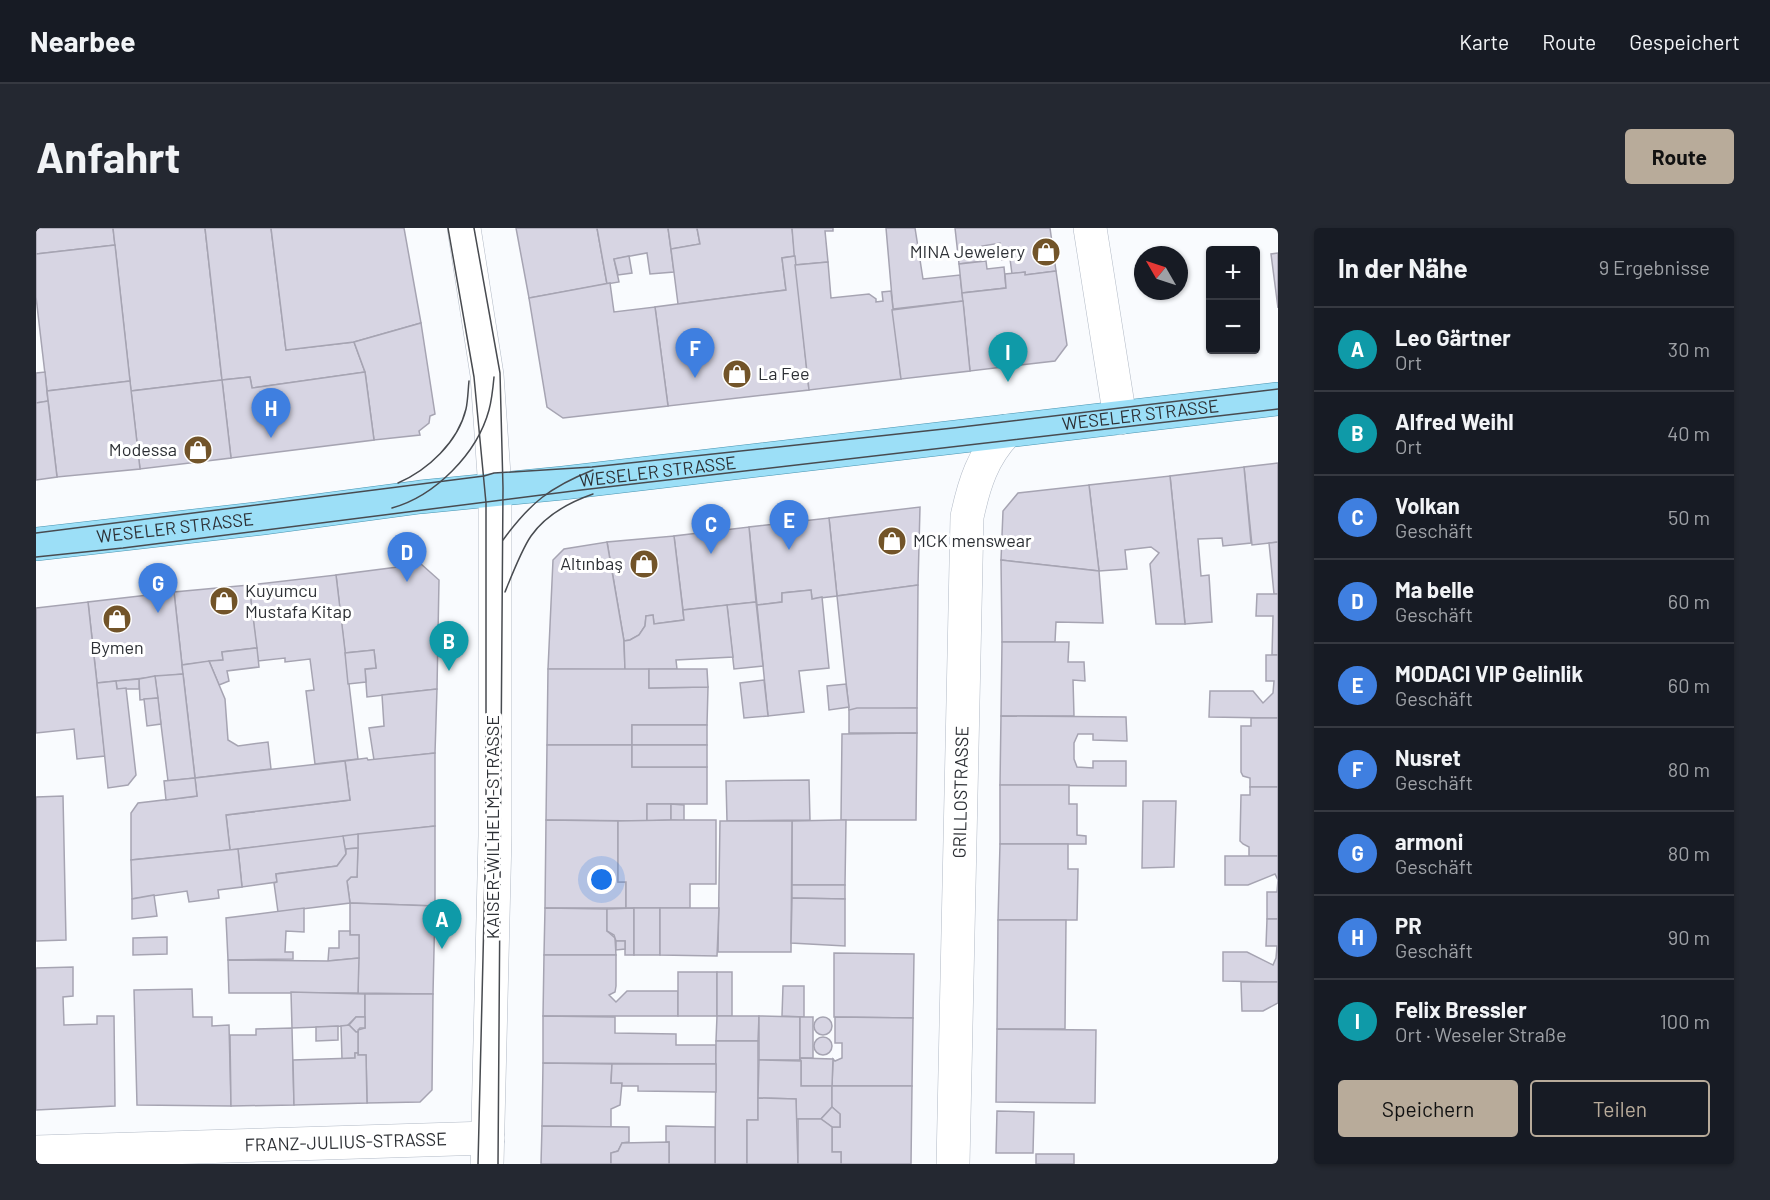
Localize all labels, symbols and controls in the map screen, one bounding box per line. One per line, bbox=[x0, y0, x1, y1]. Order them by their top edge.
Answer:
text: Nearbee bbox=[30, 24, 136, 58]
text: Karte bbox=[1459, 29, 1509, 54]
text: Route bbox=[1542, 29, 1596, 54]
text: Gespeichert bbox=[1629, 29, 1740, 54]
button: Route bbox=[1625, 129, 1734, 184]
text: Anfahrt bbox=[36, 131, 181, 181]
shop icon: MINA Jewelery bbox=[1030, 236, 1062, 268]
place label: MINA Jewelery bbox=[910, 240, 1025, 262]
north arrow bbox=[1134, 246, 1188, 300]
map controls bbox=[1206, 246, 1260, 354]
button: + bbox=[1206, 246, 1260, 300]
text: In der Nähe bbox=[1338, 252, 1468, 283]
text: 9 Ergebnisse bbox=[1599, 255, 1710, 279]
button: − bbox=[1206, 300, 1260, 354]
text: Leo Gärtner bbox=[1395, 324, 1511, 350]
pin: F bbox=[676, 328, 714, 378]
pin: I bbox=[988, 332, 1028, 382]
text: A bbox=[1351, 337, 1364, 361]
text: 30 m bbox=[1668, 337, 1710, 361]
text: Ort bbox=[1395, 350, 1422, 374]
shop icon: La Fee bbox=[721, 358, 753, 390]
place label: La Fee bbox=[758, 362, 810, 384]
pin: H bbox=[252, 388, 290, 438]
street label: WESELER STRASSE bbox=[1061, 394, 1220, 434]
text: Alfred Weihl bbox=[1395, 408, 1514, 434]
text: B bbox=[1351, 421, 1364, 445]
text: 40 m bbox=[1667, 421, 1710, 445]
shop icon: Modessa bbox=[182, 434, 214, 466]
text: Ort bbox=[1395, 434, 1422, 458]
place label: Modessa bbox=[109, 438, 177, 460]
street label: WESELER STRASSE bbox=[578, 451, 737, 491]
text: Volkan bbox=[1395, 492, 1460, 518]
pin: E bbox=[770, 500, 808, 550]
pin: C bbox=[692, 504, 730, 554]
text: C bbox=[1351, 505, 1364, 529]
text: 50 m bbox=[1668, 505, 1710, 529]
street label: WESELER STRASSE bbox=[95, 507, 255, 547]
text: Geschäft bbox=[1395, 518, 1473, 542]
shop icon: MCK menswear bbox=[876, 525, 908, 557]
place label: MCK menswear bbox=[913, 529, 1032, 551]
pin: D bbox=[388, 532, 427, 582]
shop icon: Altınbaş bbox=[628, 548, 660, 580]
place label: Altınbaş bbox=[560, 552, 623, 574]
pin: G bbox=[138, 564, 178, 613]
text: Ma belle bbox=[1395, 576, 1474, 602]
place label: Kuyumcu Mustafa Kitap bbox=[245, 579, 352, 622]
shop icon: Kuyumcu Mustafa Kitap bbox=[208, 585, 240, 617]
text: D bbox=[1351, 589, 1364, 613]
text: 60 m bbox=[1668, 589, 1710, 613]
text: Geschäft bbox=[1395, 602, 1473, 626]
shop icon: Bymen bbox=[101, 603, 133, 635]
pin: B bbox=[430, 622, 468, 671]
place label: Bymen bbox=[90, 636, 144, 658]
text: MODACI VIP Gelinlik bbox=[1395, 660, 1583, 686]
text: E bbox=[1352, 673, 1363, 697]
text: 60 m bbox=[1668, 673, 1710, 697]
text: Geschäft bbox=[1395, 686, 1473, 710]
street label: KAISER-WILHELM-STRASSE bbox=[481, 715, 503, 939]
street label: GRILLOSTRASSE bbox=[948, 726, 972, 859]
text: Nusret bbox=[1395, 744, 1461, 770]
text: F bbox=[1352, 757, 1363, 781]
text: 80 m bbox=[1668, 757, 1710, 781]
text: Geschäft bbox=[1395, 770, 1473, 794]
text: armoni bbox=[1395, 828, 1463, 854]
text: G bbox=[1351, 841, 1364, 865]
text: 80 m bbox=[1668, 841, 1710, 865]
text: Geschäft bbox=[1395, 854, 1473, 878]
your location bbox=[587, 865, 616, 894]
pin: A bbox=[422, 900, 462, 949]
text: PR bbox=[1395, 912, 1422, 938]
text: H bbox=[1351, 925, 1364, 949]
text: 90 m bbox=[1668, 925, 1710, 949]
text: Geschäft bbox=[1395, 938, 1473, 962]
text: Felix Bressler bbox=[1395, 996, 1527, 1022]
text: I bbox=[1355, 1009, 1360, 1033]
text: 100 m bbox=[1660, 1009, 1710, 1033]
text: Ort · Weseler Straße bbox=[1395, 1022, 1567, 1046]
button: Speichern bbox=[1338, 1080, 1518, 1137]
button: Teilen bbox=[1530, 1080, 1710, 1137]
street label: FRANZ-JULIUS-STRASSE bbox=[244, 1127, 447, 1156]

